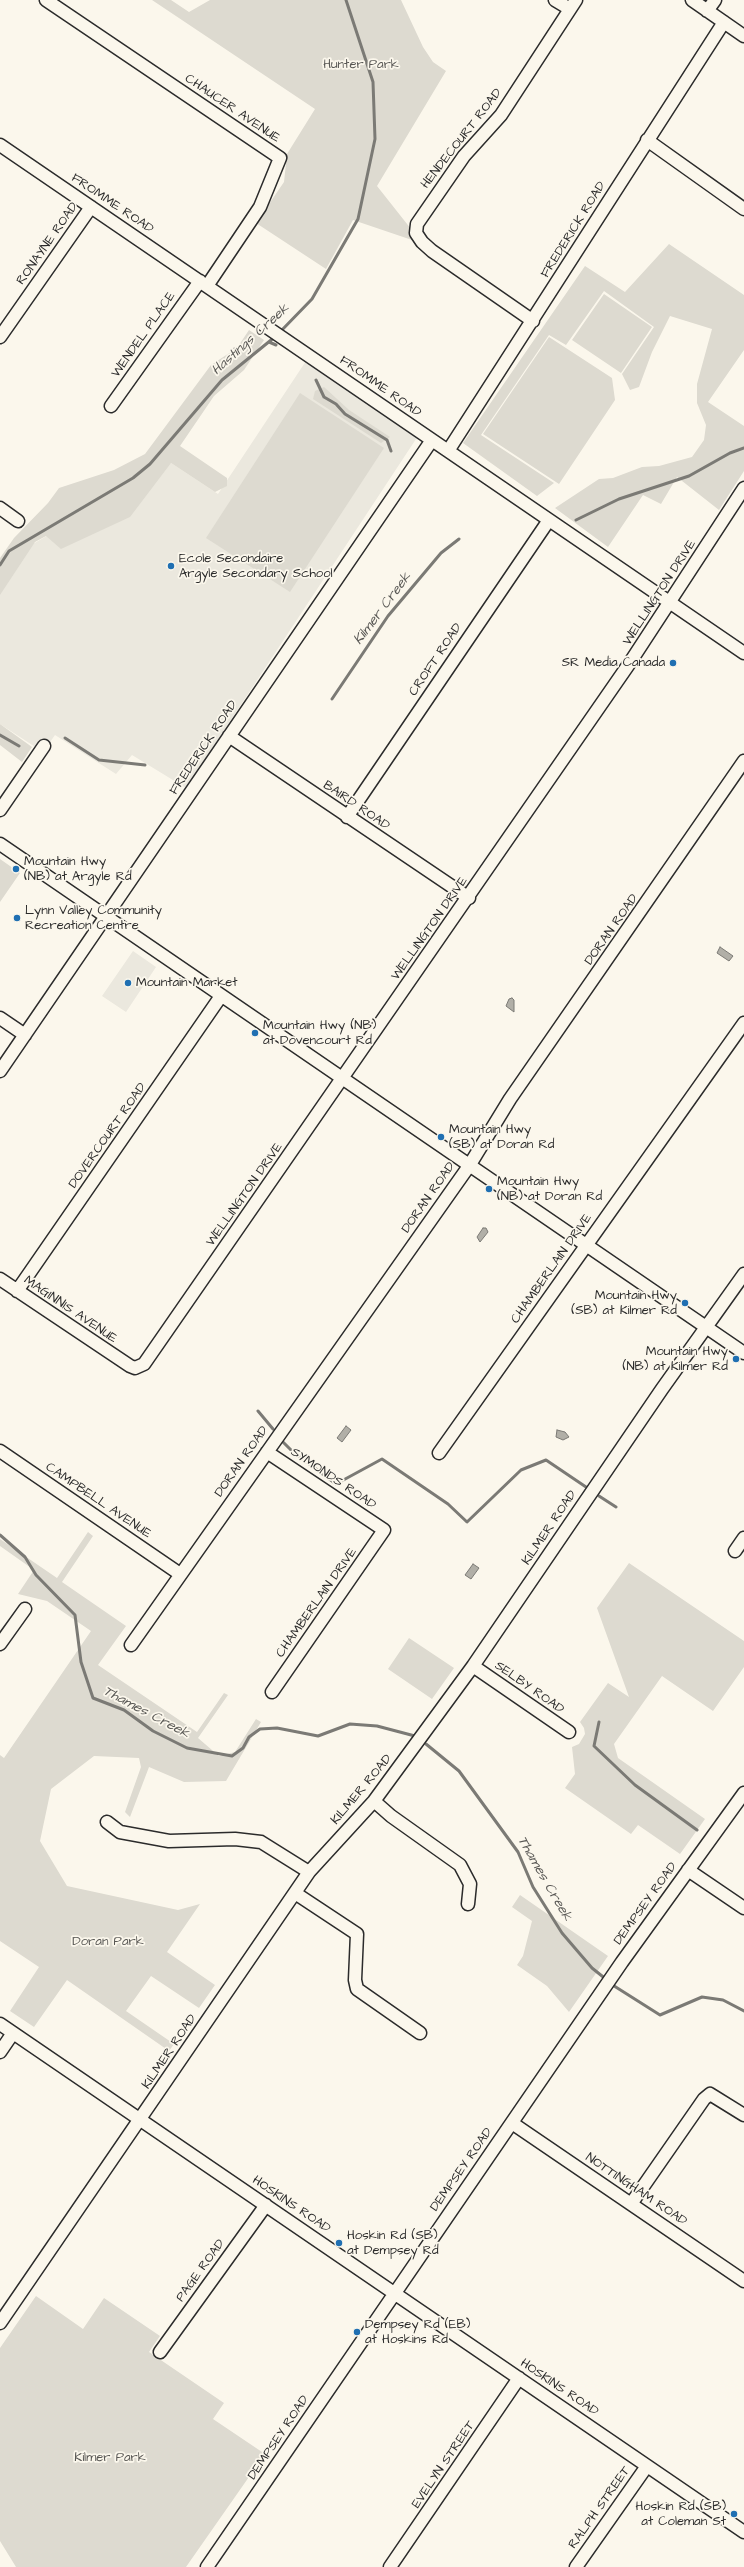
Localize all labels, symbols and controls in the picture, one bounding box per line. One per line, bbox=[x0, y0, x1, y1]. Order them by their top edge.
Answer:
park label: Hunter Park bbox=[323, 57, 399, 73]
street label: CHAUCER AVENUE bbox=[181, 71, 283, 147]
street label: HENDECOURT ROAD bbox=[418, 86, 506, 192]
street label: FROMME ROAD bbox=[68, 171, 156, 237]
street label: FREDERICK ROAD bbox=[538, 179, 610, 281]
street label: RONAYNE ROAD bbox=[14, 200, 82, 288]
street label: WENDEL PLACE bbox=[109, 289, 179, 381]
water label: Hastings Creek bbox=[209, 301, 293, 379]
street label: FROMME ROAD bbox=[336, 353, 424, 421]
street label: WELLINGTON DRIVE bbox=[620, 537, 700, 649]
place label: Ecole Secondaire Argyle Secondary School bbox=[179, 551, 333, 582]
marker: Ecole Secondaire Argyle Secondary School bbox=[166, 561, 176, 571]
water label: Kilmer Creek bbox=[350, 570, 416, 648]
street label: CROFT ROAD bbox=[406, 621, 466, 699]
place label: SR Media Canada bbox=[562, 655, 665, 671]
marker: SR Media Canada bbox=[668, 658, 678, 668]
street label: FREDERICK ROAD bbox=[167, 698, 241, 798]
street label: BAIRD ROAD bbox=[320, 778, 392, 834]
place label: Mountain Hwy (NB) at Argyle Rd bbox=[24, 854, 132, 885]
marker: Mountain Hwy (NB) at Argyle Rd bbox=[11, 864, 21, 874]
street label: WELLINGTON DRIVE bbox=[388, 874, 472, 984]
street label: DORAN ROAD bbox=[582, 892, 642, 968]
place label: Lynn Valley Community Recreation Centre bbox=[25, 903, 162, 934]
marker: Lynn Valley Community Recreation Centre bbox=[12, 913, 22, 923]
place label: Mountain Market bbox=[136, 975, 238, 991]
marker: Mountain Market bbox=[123, 978, 133, 988]
place label: Mountain Hwy (NB) at Dovencourt Rd bbox=[263, 1018, 376, 1049]
marker: Mountain Hwy (NB) at Dovencourt Rd bbox=[250, 1028, 260, 1038]
street label: DOVERCOURT ROAD bbox=[66, 1080, 150, 1192]
place label: Mountain Hwy (SB) at Doran Rd bbox=[449, 1122, 554, 1153]
marker: Mountain Hwy (SB) at Doran Rd bbox=[436, 1132, 446, 1142]
street label: WELLINGTON DRIVE bbox=[203, 1140, 287, 1250]
street label: DORAN ROAD bbox=[399, 1160, 459, 1236]
place label: Mountain Hwy (NB) at Doran Rd bbox=[497, 1174, 602, 1205]
marker: Mountain Hwy (NB) at Doran Rd bbox=[484, 1184, 494, 1194]
street label: CHAMBERLAIN DRIVE bbox=[508, 1211, 596, 1327]
street label: MAGINNIS AVENUE bbox=[20, 1273, 120, 1347]
place label: Mountain Hwy (SB) at Kilmer Rd bbox=[571, 1288, 677, 1319]
marker: Mountain Hwy (SB) at Kilmer Rd bbox=[680, 1298, 690, 1308]
place label: Mountain Hwy (NB) at Kilmer Rd bbox=[623, 1344, 728, 1375]
marker: Mountain Hwy (NB) at Kilmer Rd bbox=[731, 1354, 741, 1364]
street label: DORAN ROAD bbox=[212, 1424, 272, 1500]
street label: SYMONDS ROAD bbox=[287, 1445, 379, 1513]
street label: CAMPBELL AVENUE bbox=[42, 1460, 154, 1542]
street label: KILMER ROAD bbox=[519, 1488, 581, 1568]
street label: CHAMBERLAIN DRIVE bbox=[273, 1545, 361, 1661]
street label: SELBY ROAD bbox=[491, 1658, 567, 1718]
water label: Thames Creek bbox=[100, 1683, 192, 1743]
street label: KILMER ROAD bbox=[328, 1752, 396, 1828]
water label: Thames Creek bbox=[513, 1834, 575, 1924]
street label: DEMPSEY ROAD bbox=[611, 1860, 681, 1948]
park label: Doran Park bbox=[72, 1934, 144, 1950]
street label: KILMER ROAD bbox=[139, 2012, 201, 2092]
street label: DEMPSEY ROAD bbox=[427, 2125, 497, 2215]
street label: NOTTINGHAM ROAD bbox=[582, 2150, 690, 2230]
street label: HOSKINS ROAD bbox=[249, 2173, 333, 2237]
place label: Hoskin Rd (SB) at Dempsey Rd bbox=[347, 2228, 439, 2259]
street label: PAGE ROAD bbox=[173, 2237, 229, 2305]
marker: Hoskin Rd (SB) at Dempsey Rd bbox=[334, 2238, 344, 2248]
place label: Dempsey Rd (EB) at Hoskins Rd bbox=[365, 2317, 470, 2348]
marker: Dempsey Rd (EB) at Hoskins Rd bbox=[352, 2327, 362, 2337]
street label: HOSKINS ROAD bbox=[517, 2356, 601, 2420]
street label: DEMPSEY ROAD bbox=[245, 2393, 313, 2483]
street label: EVELYN STREET bbox=[409, 2418, 479, 2512]
park label: Kilmer Park bbox=[74, 2450, 146, 2466]
street label: RALPH STREET bbox=[566, 2464, 634, 2552]
place label: Hoskin Rd (SB) at Coleman St bbox=[635, 2499, 726, 2530]
marker: Hoskin Rd (SB) at Coleman St bbox=[729, 2509, 739, 2519]

